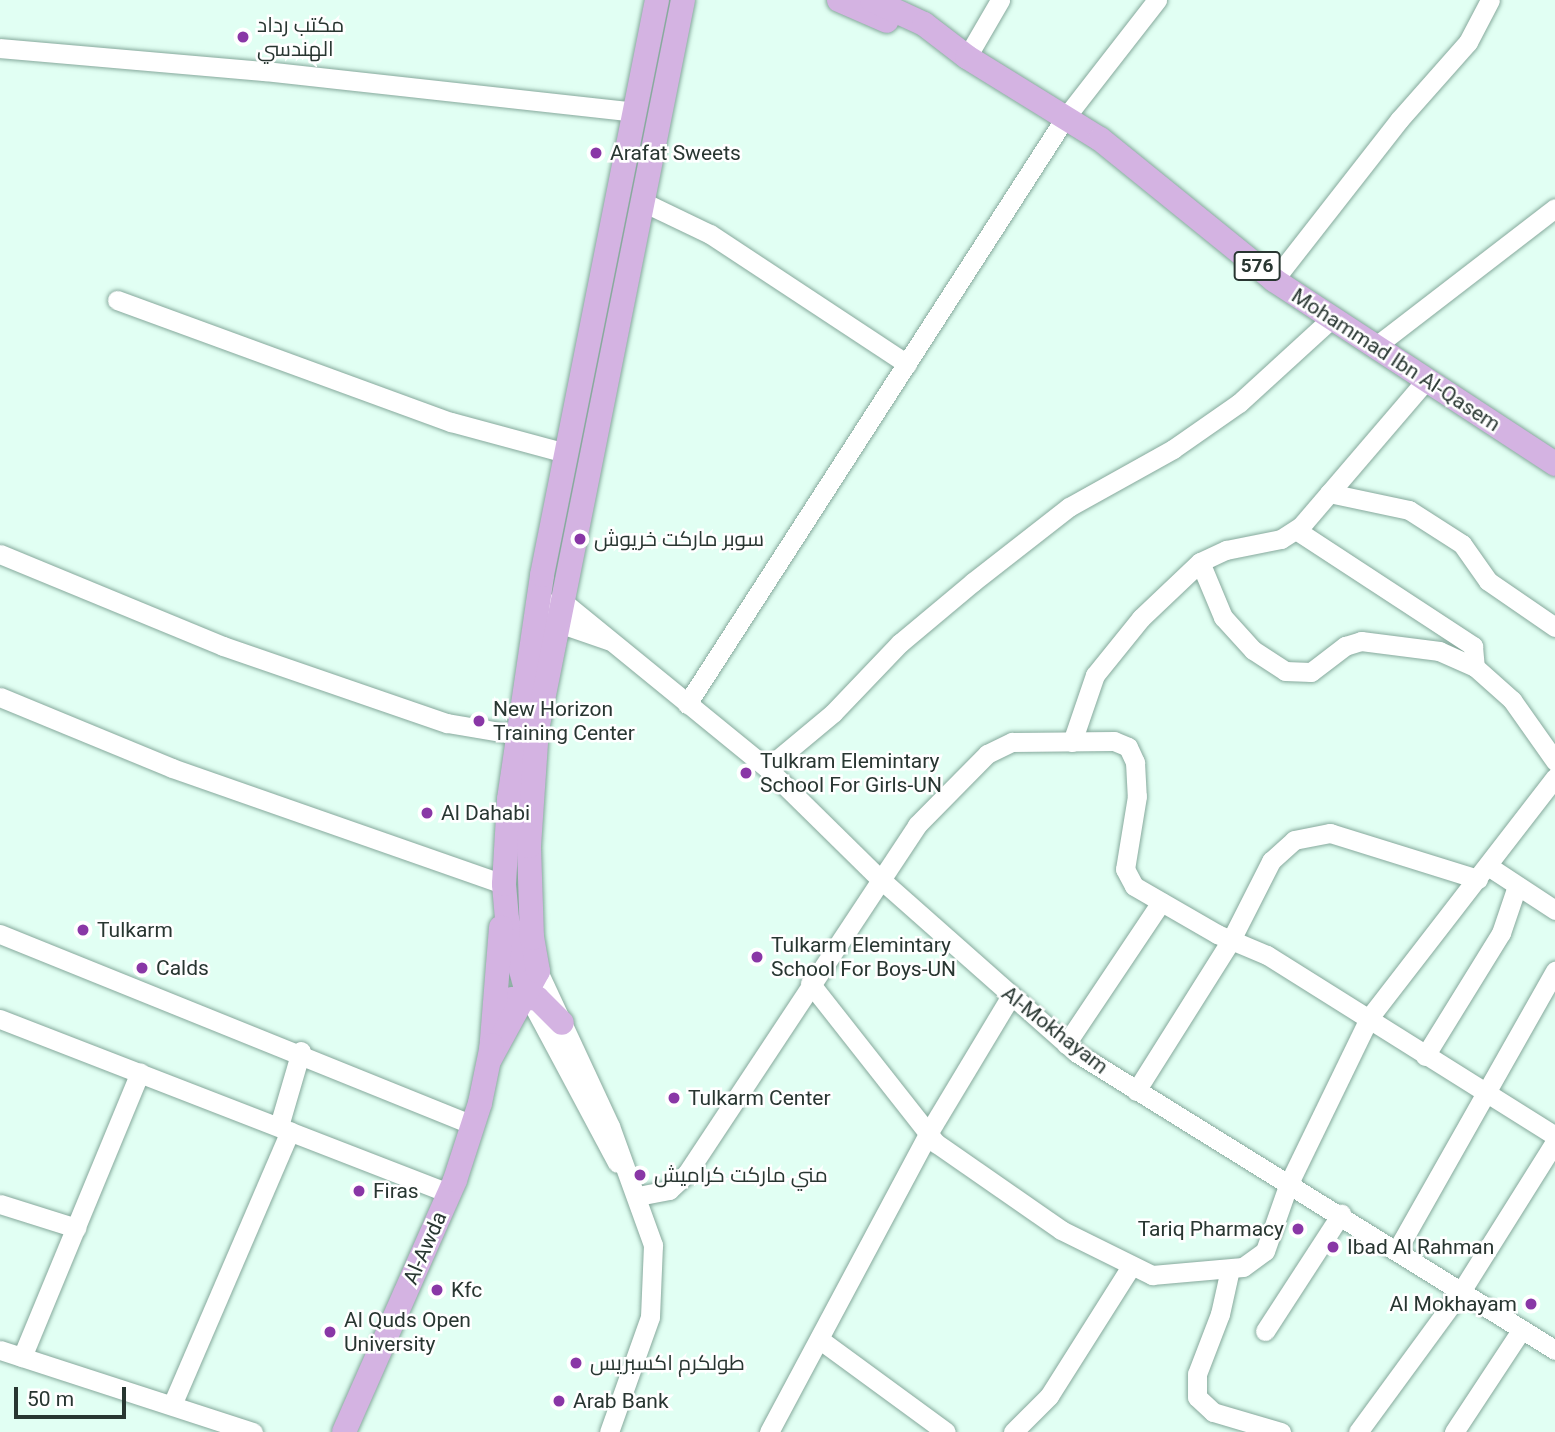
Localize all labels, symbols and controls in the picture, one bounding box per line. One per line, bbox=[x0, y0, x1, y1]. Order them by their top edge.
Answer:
place label: مكتب رداد الهندسي bbox=[257, 12, 344, 62]
marker: مكتب رداد الهندسي bbox=[235, 29, 251, 45]
place label: Arafat Sweets bbox=[610, 140, 741, 166]
marker: Arafat Sweets bbox=[588, 145, 604, 161]
road number: 576 bbox=[1232, 250, 1282, 282]
street label: Mohammad Ibn Al-Qasem bbox=[1287, 283, 1505, 437]
place label: سوبر ماركت خريوش bbox=[594, 526, 764, 552]
marker: سوبر ماركت خريوش bbox=[572, 531, 588, 547]
place label: New Horizon Training Center bbox=[493, 696, 635, 746]
marker: New Horizon Training Center bbox=[471, 713, 487, 729]
place label: Tulkram Elemintary School For Girls-UN bbox=[760, 748, 942, 798]
marker: Tulkram Elemintary School For Girls-UN bbox=[738, 765, 754, 781]
place label: Al Dahabi bbox=[441, 800, 530, 826]
marker: Al Dahabi bbox=[419, 805, 435, 821]
place label: Tulkarm bbox=[97, 917, 173, 943]
marker: Tulkarm bbox=[75, 922, 91, 938]
place label: Tulkarm Elemintary School For Boys-UN bbox=[771, 932, 956, 982]
marker: Tulkarm Elemintary School For Boys-UN bbox=[749, 949, 765, 965]
place label: Calds bbox=[156, 955, 209, 981]
marker: Calds bbox=[134, 960, 150, 976]
street label: Al-Mokhayam bbox=[997, 981, 1113, 1079]
place label: Tulkarm Center bbox=[688, 1085, 831, 1111]
marker: Tulkarm Center bbox=[666, 1090, 682, 1106]
place label: مني ماركت كراميش bbox=[654, 1162, 828, 1188]
marker: مني ماركت كراميش bbox=[632, 1167, 648, 1183]
place label: Firas bbox=[373, 1178, 419, 1204]
marker: Firas bbox=[351, 1183, 367, 1199]
street label: Al-Awda bbox=[398, 1208, 452, 1288]
place label: Tariq Pharmacy bbox=[1138, 1216, 1284, 1242]
marker: Tariq Pharmacy bbox=[1290, 1221, 1306, 1237]
place label: Ibad Al Rahman bbox=[1347, 1234, 1494, 1260]
marker: Ibad Al Rahman bbox=[1325, 1239, 1341, 1255]
place label: Kfc bbox=[451, 1277, 482, 1303]
marker: Kfc bbox=[429, 1282, 445, 1298]
place label: Al Mokhayam bbox=[1390, 1291, 1517, 1317]
marker: Al Mokhayam bbox=[1523, 1296, 1539, 1312]
place label: Al Quds Open University bbox=[344, 1307, 471, 1357]
marker: Al Quds Open University bbox=[322, 1324, 338, 1340]
place label: طولكرم اكسبريس bbox=[590, 1350, 745, 1376]
marker: طولكرم اكسبريس bbox=[568, 1355, 584, 1371]
scale bar bbox=[18, 1372, 130, 1416]
text: 50 m bbox=[27, 1387, 74, 1411]
place label: Arab Bank bbox=[573, 1388, 669, 1414]
marker: Arab Bank bbox=[551, 1393, 567, 1409]

